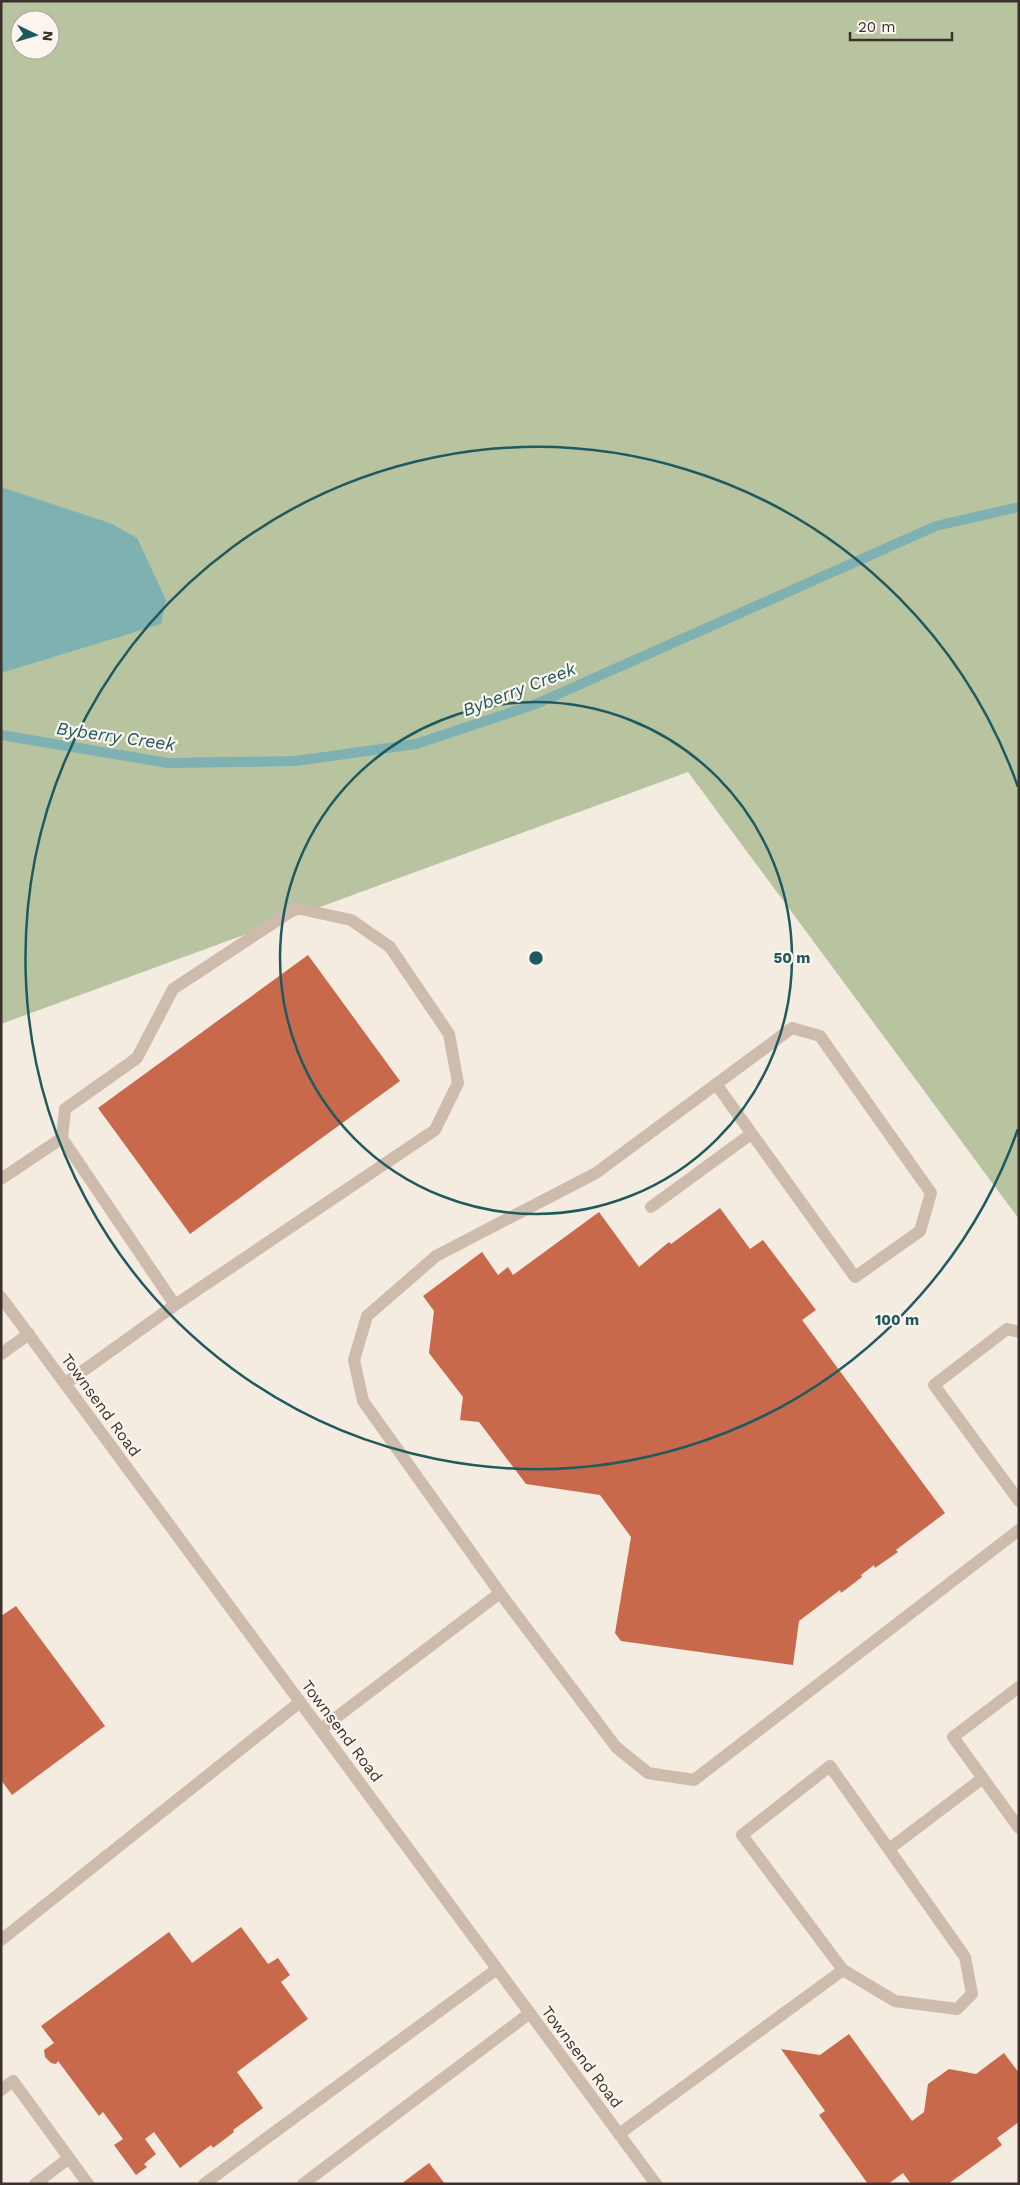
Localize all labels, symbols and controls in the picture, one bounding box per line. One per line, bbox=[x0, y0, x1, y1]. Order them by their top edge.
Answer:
north arrow bbox=[10, 10, 60, 60]
scale bar bbox=[850, 10, 952, 42]
text: 20 m bbox=[858, 18, 896, 36]
text: N bbox=[40, 30, 56, 42]
water label: Byberry Creek bbox=[459, 657, 580, 720]
water label: Byberry Creek bbox=[55, 717, 178, 755]
centre of rings bbox=[527, 949, 545, 967]
text: 50 m bbox=[774, 949, 810, 967]
text: 100 m bbox=[875, 1311, 919, 1329]
street label: Townsend Road bbox=[57, 1350, 145, 1460]
street label: Townsend Road bbox=[298, 1676, 386, 1786]
street label: Townsend Road bbox=[538, 2002, 626, 2112]

